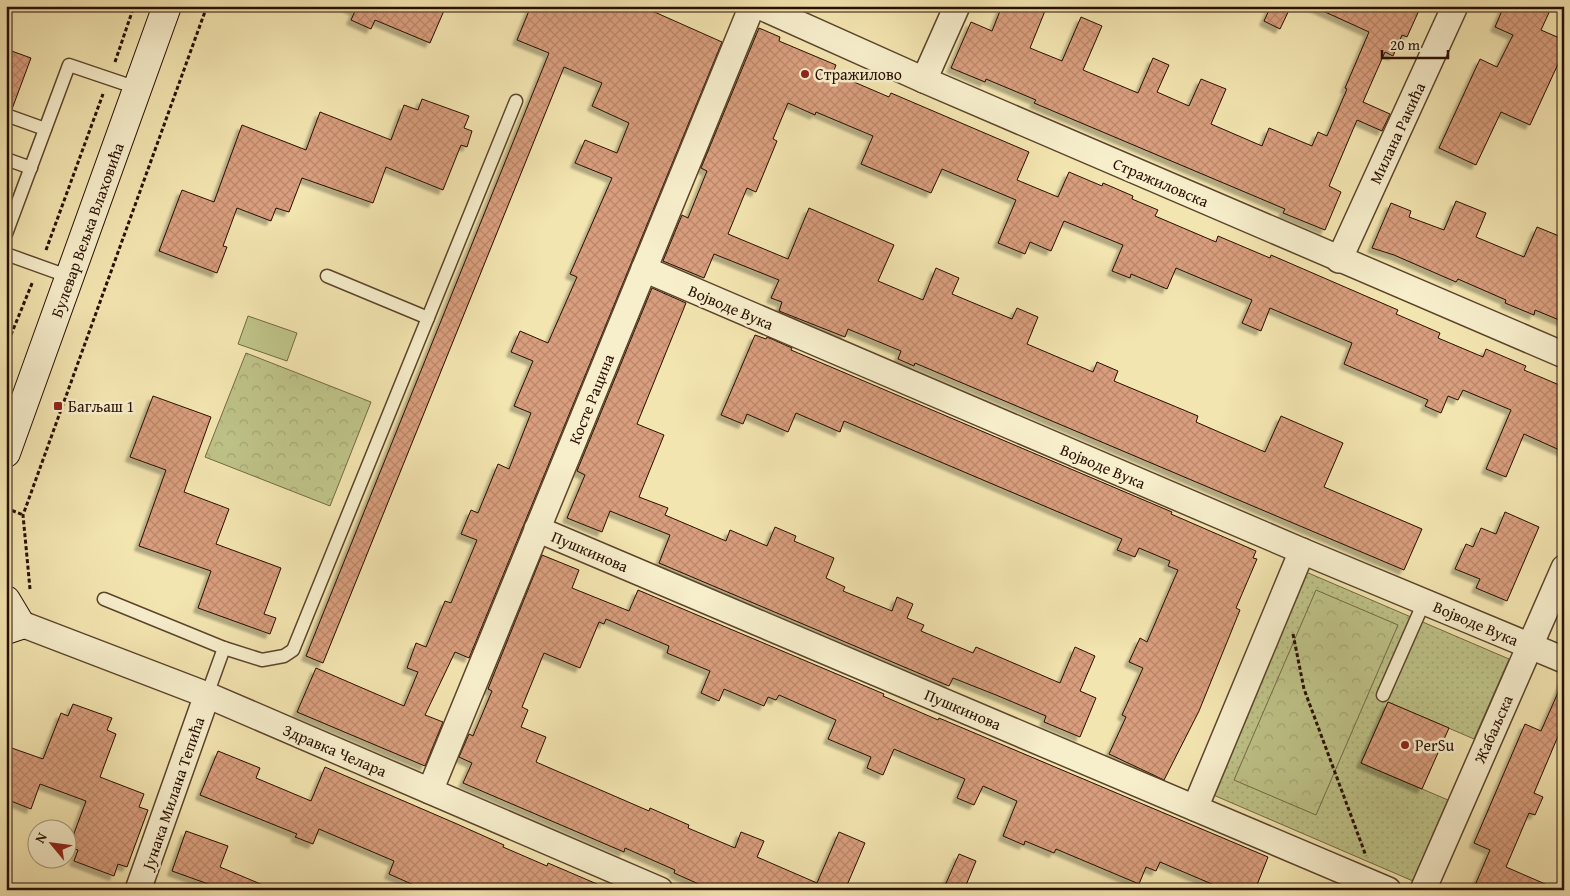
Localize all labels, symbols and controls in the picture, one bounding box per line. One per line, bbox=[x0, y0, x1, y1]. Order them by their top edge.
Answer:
scale bar bbox=[1382, 28, 1449, 60]
text: 20 m bbox=[1390, 34, 1421, 55]
place label: Стражилово bbox=[815, 62, 902, 86]
marker: Стражилово bbox=[799, 68, 811, 80]
street label: Милана Ракића bbox=[1363, 78, 1431, 188]
street label: Булевар Вељка Влаховића bbox=[44, 139, 130, 321]
street label: Стражиловска bbox=[1109, 151, 1213, 213]
street label: Војводе Вука bbox=[685, 278, 778, 336]
street label: Косте Рацина bbox=[562, 350, 620, 448]
place label: Багљаш 1 bbox=[68, 394, 134, 418]
marker: Багљаш 1 bbox=[52, 400, 64, 412]
street label: Војводе Вука bbox=[1057, 437, 1150, 495]
street label: Пушкинова bbox=[548, 524, 632, 578]
street label: Војводе Вука bbox=[1430, 594, 1523, 652]
street label: Пушкинова bbox=[921, 682, 1005, 736]
street label: Жабаљска bbox=[1467, 691, 1519, 768]
street label: Јунака Милана Тепића bbox=[135, 713, 211, 875]
street label: Здравка Челара bbox=[279, 717, 391, 783]
place label: PerSu bbox=[1415, 733, 1455, 757]
marker: PerSu bbox=[1399, 739, 1411, 751]
north arrow bbox=[28, 818, 78, 868]
text: N bbox=[30, 828, 52, 847]

